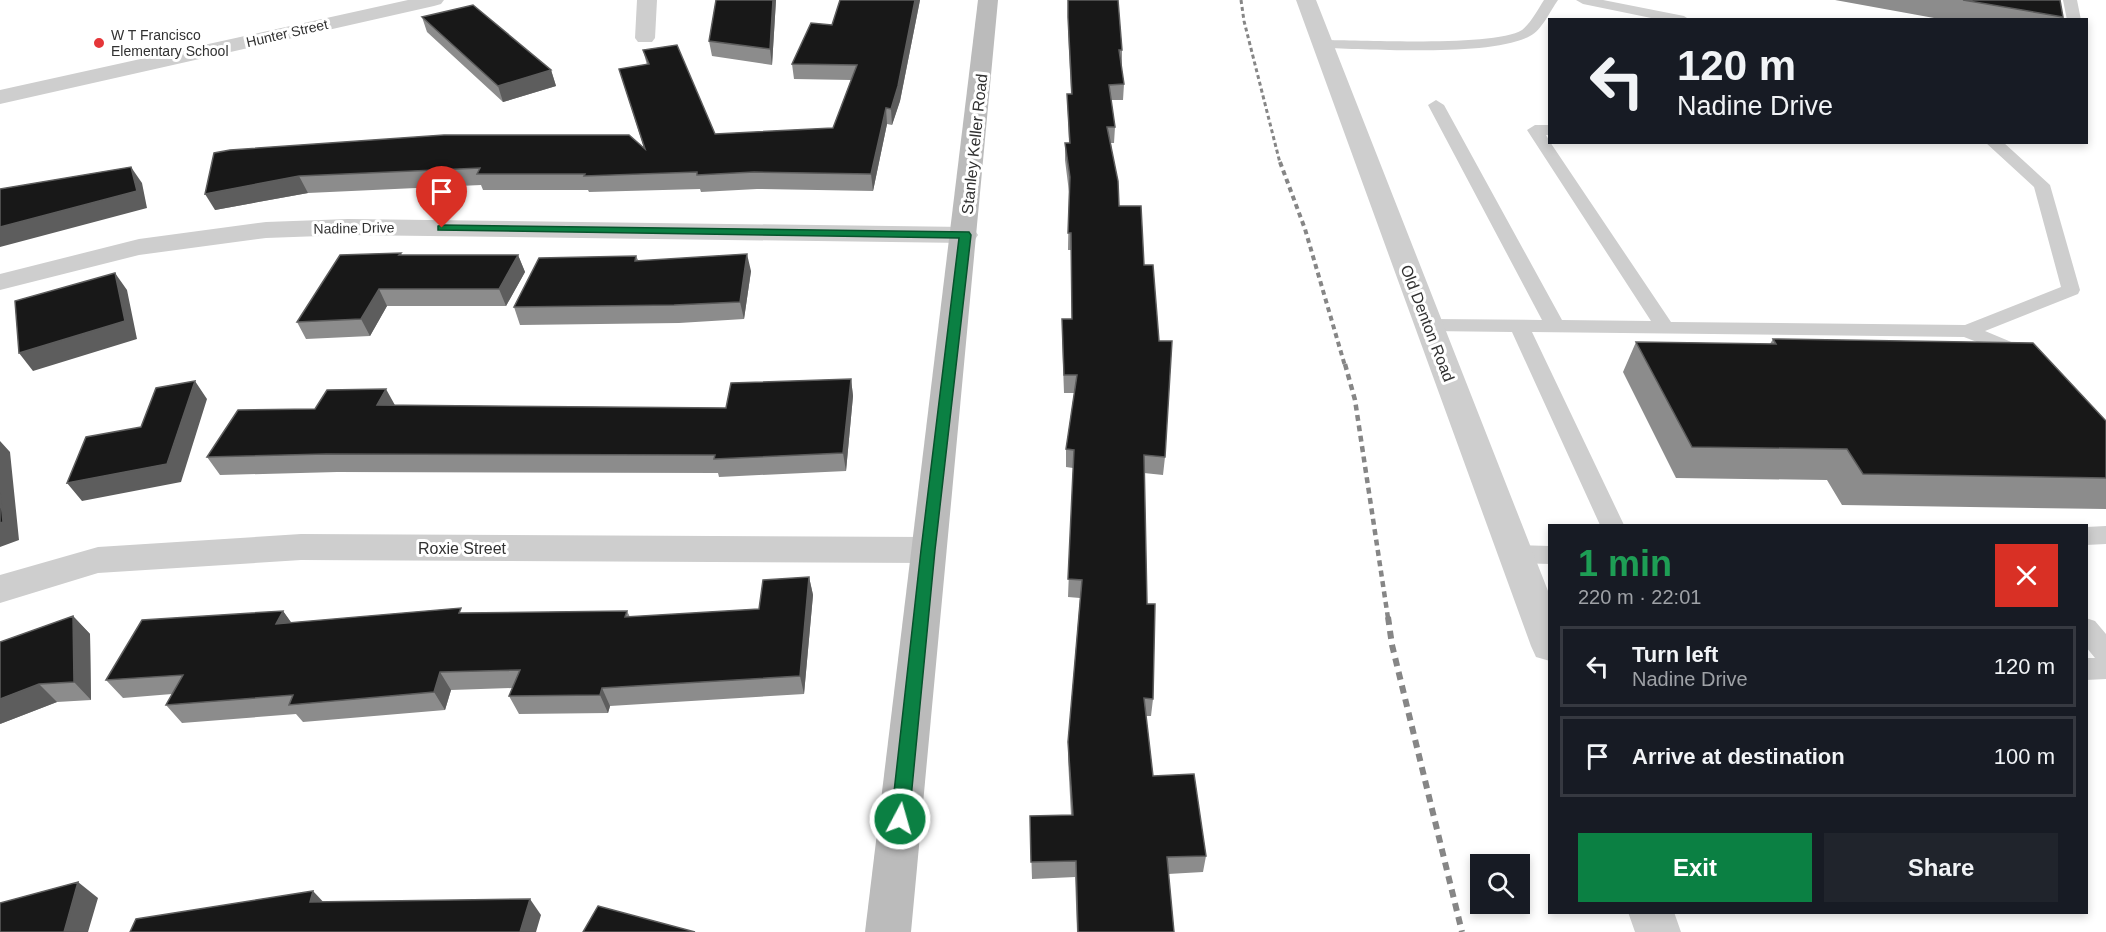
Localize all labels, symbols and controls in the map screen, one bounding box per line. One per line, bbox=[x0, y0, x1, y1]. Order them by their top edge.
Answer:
street label: Hunter Street bbox=[245, 16, 329, 50]
place label: W T Francisco Elementary School bbox=[111, 27, 229, 59]
marker: W T Francisco Elementary School bbox=[92, 36, 106, 50]
icon: left bbox=[1578, 42, 1656, 120]
text: 120 m bbox=[1677, 42, 1796, 89]
street label: Stanley Keller Road bbox=[959, 73, 990, 215]
text: Nadine Drive bbox=[1677, 91, 1833, 121]
pin bbox=[416, 166, 467, 228]
icon: arrive bbox=[425, 175, 458, 208]
street label: Nadine Drive bbox=[313, 219, 395, 237]
street label: Old Denton Road bbox=[1397, 262, 1458, 384]
street label: Roxie Street bbox=[418, 540, 507, 557]
text: 1 min bbox=[1578, 543, 1672, 584]
button: close bbox=[1995, 544, 2058, 607]
text: 220 m · 22:01 bbox=[1578, 586, 1701, 608]
text: Turn left bbox=[1632, 642, 1718, 667]
icon: left bbox=[1581, 650, 1614, 683]
text: 120 m bbox=[1994, 654, 2055, 679]
text: Nadine Drive bbox=[1632, 668, 1748, 690]
icon: arrive bbox=[1581, 740, 1614, 773]
text: Arrive at destination bbox=[1632, 744, 1845, 769]
text: 100 m bbox=[1994, 744, 2055, 769]
position arrow bbox=[868, 787, 932, 851]
button: Exit bbox=[1578, 833, 1812, 902]
button: Share bbox=[1824, 833, 2058, 902]
map controls bbox=[1470, 854, 1530, 914]
button: search bbox=[1470, 854, 1530, 914]

